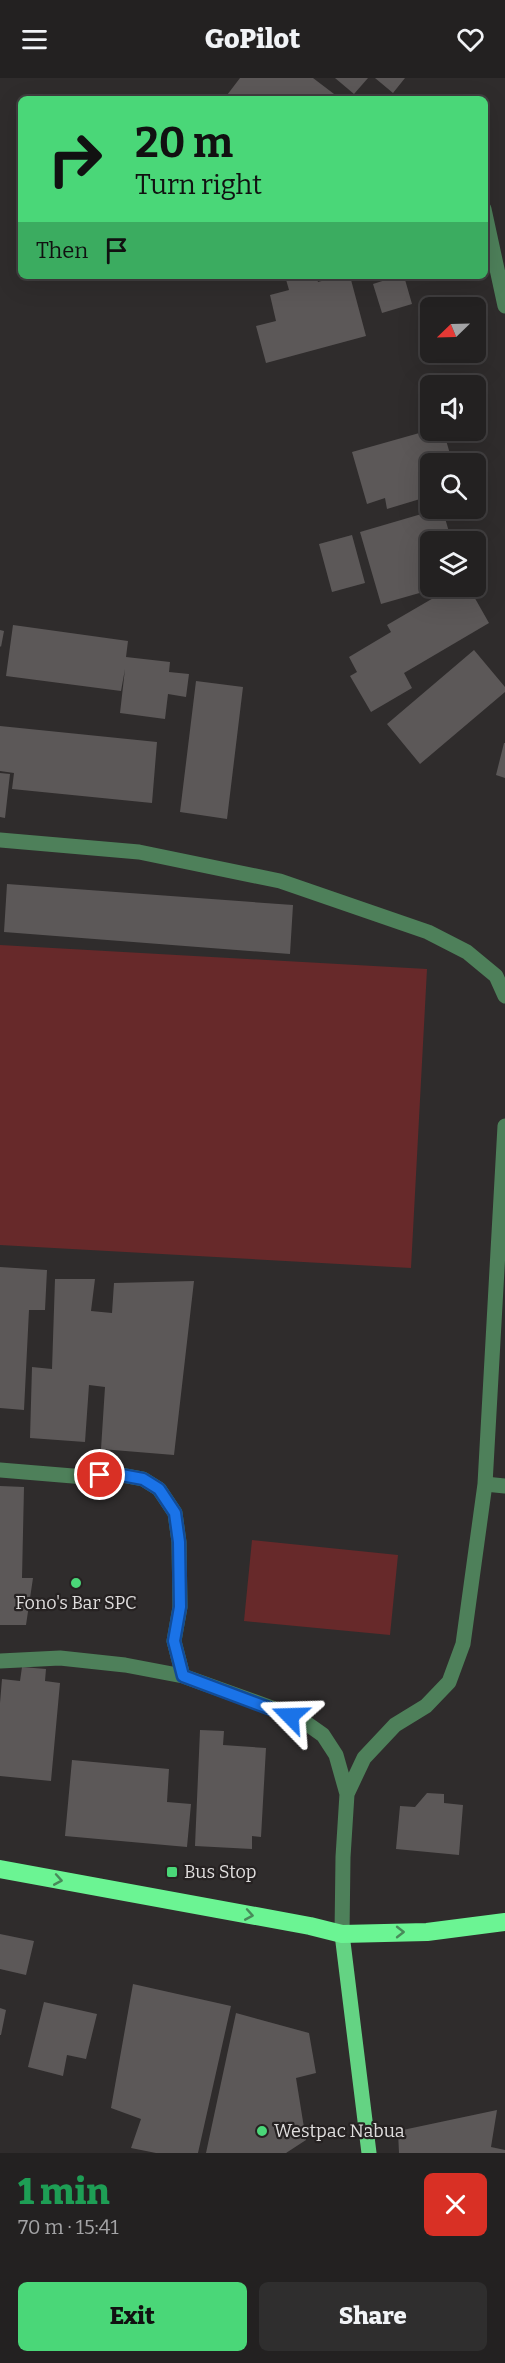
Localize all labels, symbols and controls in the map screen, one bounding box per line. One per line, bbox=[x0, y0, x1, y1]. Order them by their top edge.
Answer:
icon: menu bbox=[18, 23, 51, 56]
text: GoPilot bbox=[205, 23, 300, 55]
icon: heart bbox=[454, 23, 487, 56]
text: 20 m bbox=[135, 118, 233, 168]
icon: right bbox=[36, 120, 114, 198]
text: Turn right bbox=[135, 169, 262, 201]
icon: arrive bbox=[100, 234, 133, 267]
text: Then bbox=[36, 237, 88, 264]
north arrow bbox=[420, 297, 486, 363]
map controls bbox=[420, 297, 486, 597]
button: sound bbox=[420, 375, 486, 441]
button: search bbox=[420, 453, 486, 519]
button: layers bbox=[420, 531, 486, 597]
pin bbox=[74, 1449, 125, 1500]
icon: arrive bbox=[83, 1458, 116, 1491]
marker: Fono's Bar SPC bbox=[69, 1576, 83, 1590]
place label: Fono's Bar SPC bbox=[15, 1592, 137, 1614]
position arrow bbox=[258, 1684, 322, 1748]
place label: Bus Stop bbox=[184, 1861, 257, 1883]
marker: Bus Stop bbox=[165, 1865, 179, 1879]
one-way arrow bbox=[53, 1873, 62, 1885]
one-way arrow bbox=[244, 1908, 254, 1921]
one-way arrow bbox=[396, 1926, 405, 1938]
place label: Westpac Nabua bbox=[274, 2120, 405, 2142]
marker: Westpac Nabua bbox=[255, 2124, 269, 2138]
text: 1 min bbox=[18, 2170, 110, 2214]
button: close bbox=[424, 2173, 487, 2236]
text: 70 m · 15:41 bbox=[18, 2215, 119, 2239]
button: Exit bbox=[18, 2282, 247, 2351]
button: Share bbox=[259, 2282, 487, 2351]

